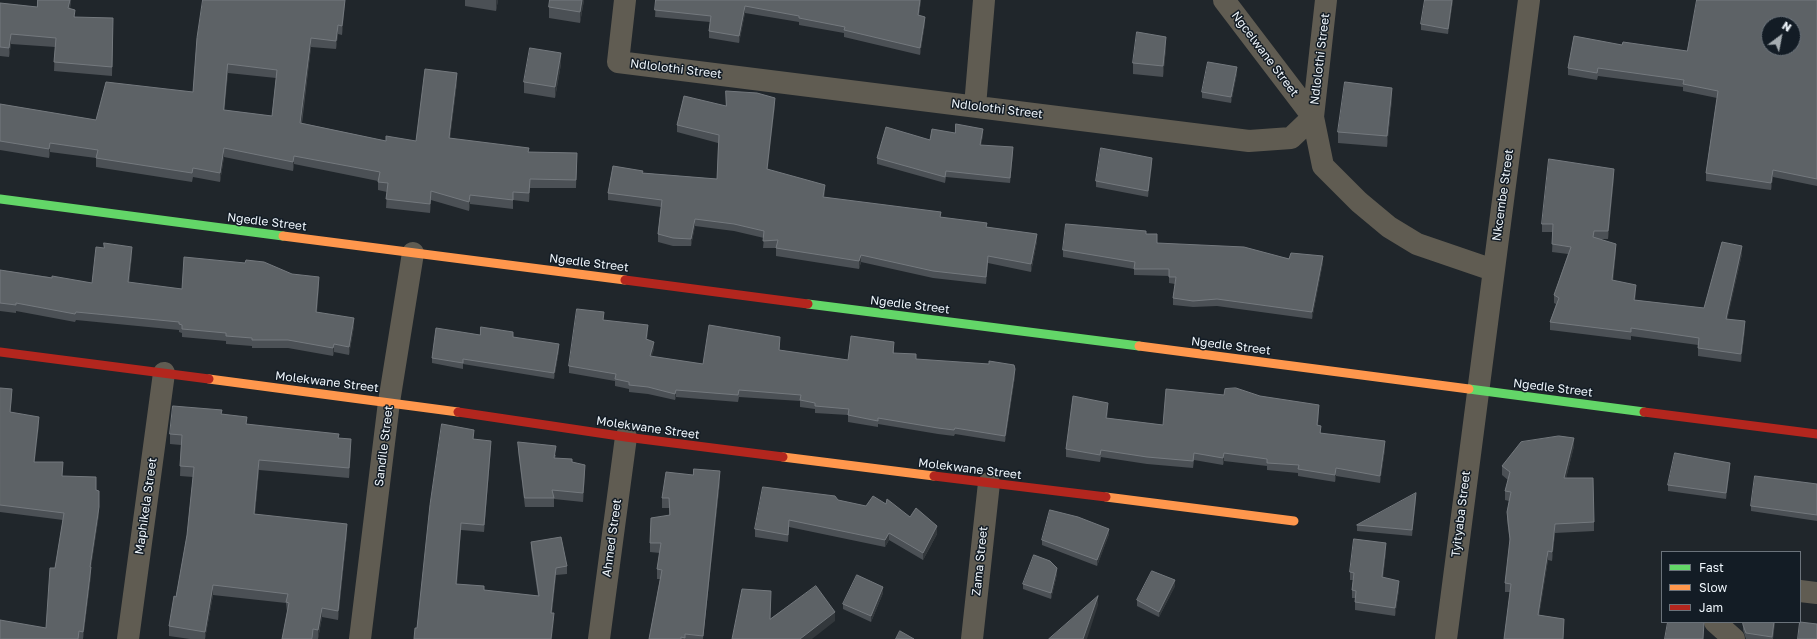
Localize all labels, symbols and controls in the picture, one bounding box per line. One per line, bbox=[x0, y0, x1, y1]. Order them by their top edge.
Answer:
street label: Ngcelwane Street bbox=[1228, 9, 1302, 99]
street label: Ndlolothi Street bbox=[1307, 12, 1333, 106]
north arrow bbox=[1761, 16, 1801, 56]
text: N bbox=[1780, 19, 1794, 34]
street label: Ndlolothi Street bbox=[629, 56, 723, 82]
street label: Ndlolothi Street bbox=[950, 96, 1044, 122]
street label: Nkcembe Street bbox=[1489, 148, 1517, 242]
street label: Ngedle Street bbox=[226, 210, 308, 234]
street label: Ngedle Street bbox=[548, 251, 630, 275]
street label: Ngedle Street bbox=[869, 293, 951, 317]
street label: Ngedle Street bbox=[1190, 334, 1272, 358]
street label: Molekwane Street bbox=[274, 369, 380, 395]
street label: Ngedle Street bbox=[1512, 376, 1594, 400]
street label: Sandile Street bbox=[372, 405, 396, 487]
street label: Molekwane Street bbox=[595, 414, 701, 442]
street label: Molekwane Street bbox=[917, 456, 1023, 482]
street label: Maphikela Street bbox=[132, 457, 160, 555]
street label: Tyityaba Street bbox=[1449, 470, 1473, 558]
street label: Ahmed Street bbox=[599, 498, 625, 578]
street label: Zama Street bbox=[969, 525, 991, 597]
legend bbox=[1661, 551, 1801, 623]
text: Fast bbox=[1699, 560, 1724, 575]
text: Slow bbox=[1699, 580, 1727, 595]
text: Jam bbox=[1699, 600, 1723, 615]

